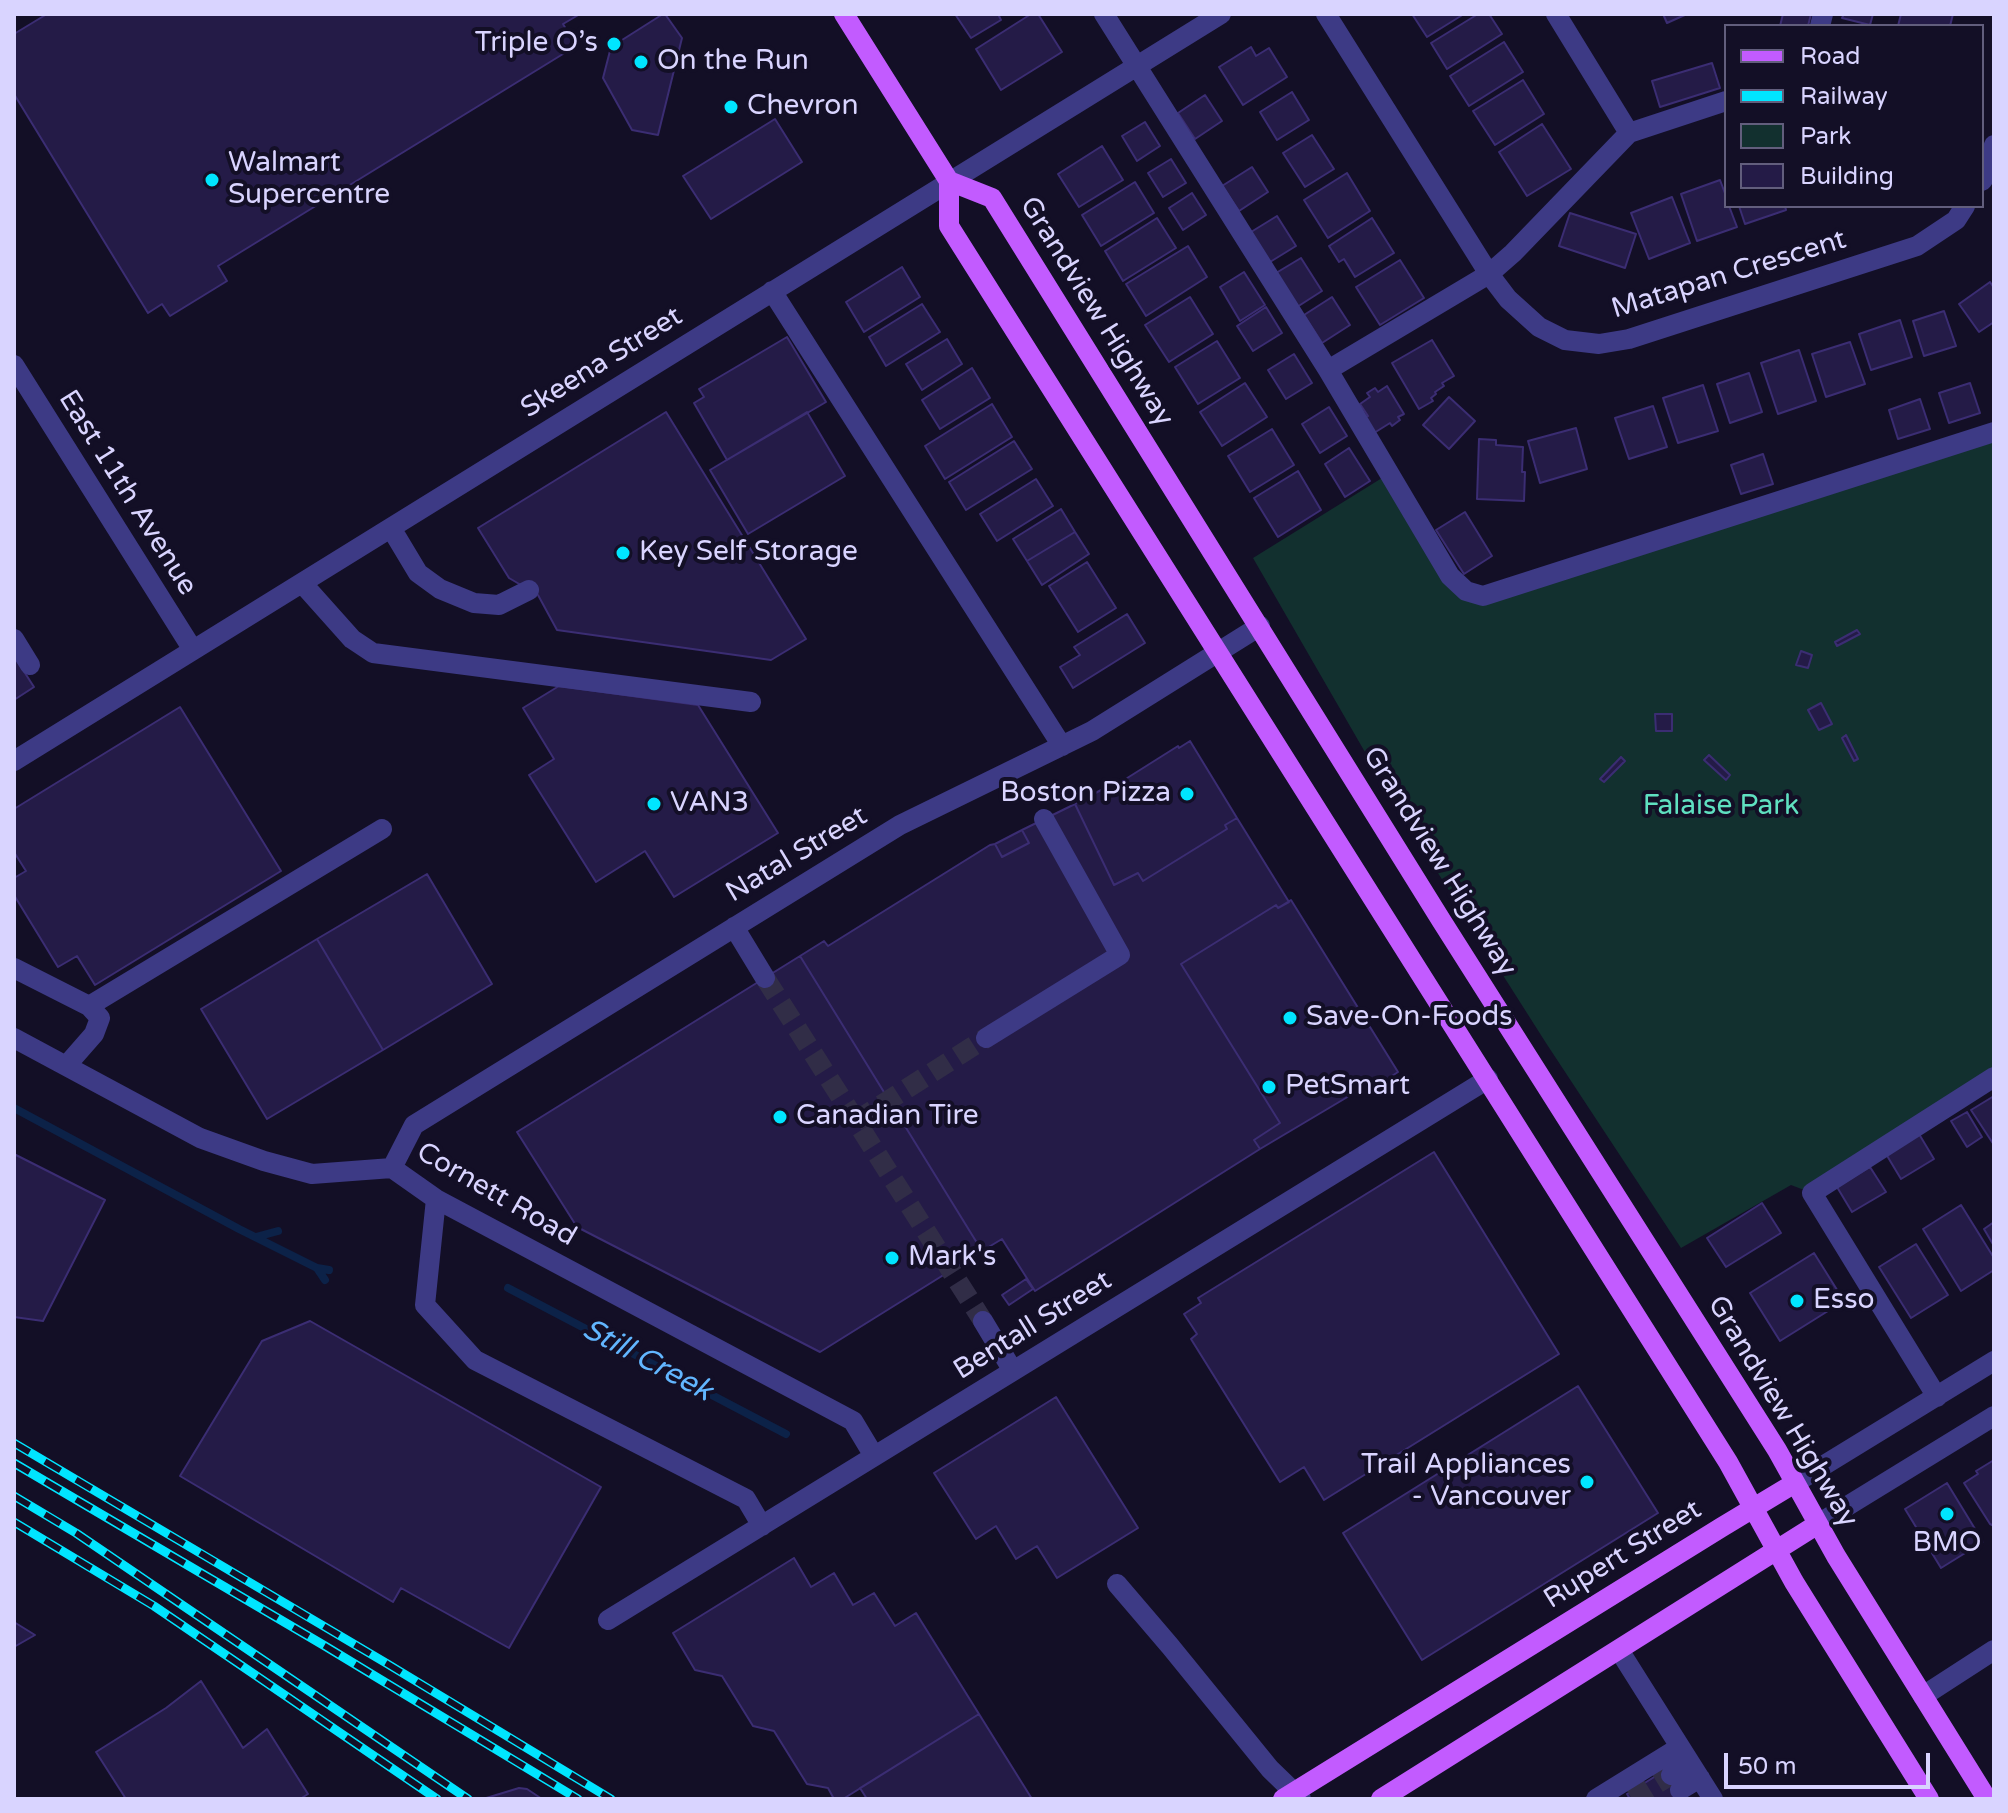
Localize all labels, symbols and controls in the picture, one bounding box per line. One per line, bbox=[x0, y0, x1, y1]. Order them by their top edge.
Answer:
legend bbox=[1724, 24, 1984, 208]
place label: Triple O’s bbox=[475, 27, 598, 61]
marker: Triple O’s bbox=[605, 35, 623, 53]
text: Road bbox=[1800, 42, 1860, 71]
place label: On the Run bbox=[657, 45, 809, 79]
marker: On the Run bbox=[632, 53, 650, 71]
text: Railway bbox=[1800, 82, 1888, 111]
place label: Chevron bbox=[747, 90, 858, 124]
marker: Chevron bbox=[722, 98, 740, 116]
text: Park bbox=[1800, 122, 1851, 151]
place label: Walmart Supercentre bbox=[228, 147, 390, 213]
text: Building bbox=[1800, 162, 1894, 191]
marker: Walmart Supercentre bbox=[203, 171, 221, 189]
street label: Grandview Highway bbox=[1012, 191, 1180, 433]
street label: Matapan Crescent bbox=[1608, 223, 1850, 327]
street label: Skeena Street bbox=[515, 300, 689, 426]
street label: East 11th Avenue bbox=[50, 384, 204, 602]
place label: Key Self Storage bbox=[639, 536, 858, 570]
marker: Key Self Storage bbox=[614, 544, 632, 562]
street label: Grandview Highway bbox=[1355, 741, 1523, 983]
place label: Boston Pizza bbox=[1000, 777, 1171, 811]
marker: Boston Pizza bbox=[1178, 785, 1196, 803]
place label: VAN3 bbox=[670, 787, 749, 821]
park label: Falaise Park bbox=[1643, 790, 1799, 824]
marker: VAN3 bbox=[645, 795, 663, 813]
street label: Natal Street bbox=[720, 800, 874, 910]
place label: Save-On-Foods bbox=[1306, 1001, 1513, 1035]
marker: Save-On-Foods bbox=[1281, 1009, 1299, 1027]
place label: PetSmart bbox=[1285, 1070, 1410, 1104]
marker: PetSmart bbox=[1260, 1078, 1278, 1096]
place label: Canadian Tire bbox=[796, 1100, 979, 1134]
marker: Canadian Tire bbox=[771, 1108, 789, 1126]
street label: Cornett Road bbox=[410, 1136, 582, 1254]
place label: Mark's bbox=[908, 1241, 996, 1275]
marker: Mark's bbox=[883, 1249, 901, 1267]
street label: Bentall Street bbox=[948, 1264, 1118, 1388]
place label: Esso bbox=[1813, 1284, 1875, 1318]
street label: Grandview Highway bbox=[1700, 1290, 1864, 1534]
marker: Esso bbox=[1788, 1292, 1806, 1310]
water label: Still Creek bbox=[576, 1312, 718, 1410]
place label: Trail Appliances - Vancouver bbox=[1361, 1449, 1571, 1515]
marker: Trail Appliances - Vancouver bbox=[1578, 1473, 1596, 1491]
street label: Rupert Street bbox=[1538, 1493, 1708, 1617]
marker: BMO bbox=[1938, 1505, 1956, 1523]
place label: BMO bbox=[1912, 1527, 1982, 1561]
scale bar bbox=[1728, 1737, 1934, 1787]
text: 50 m bbox=[1738, 1752, 1796, 1781]

